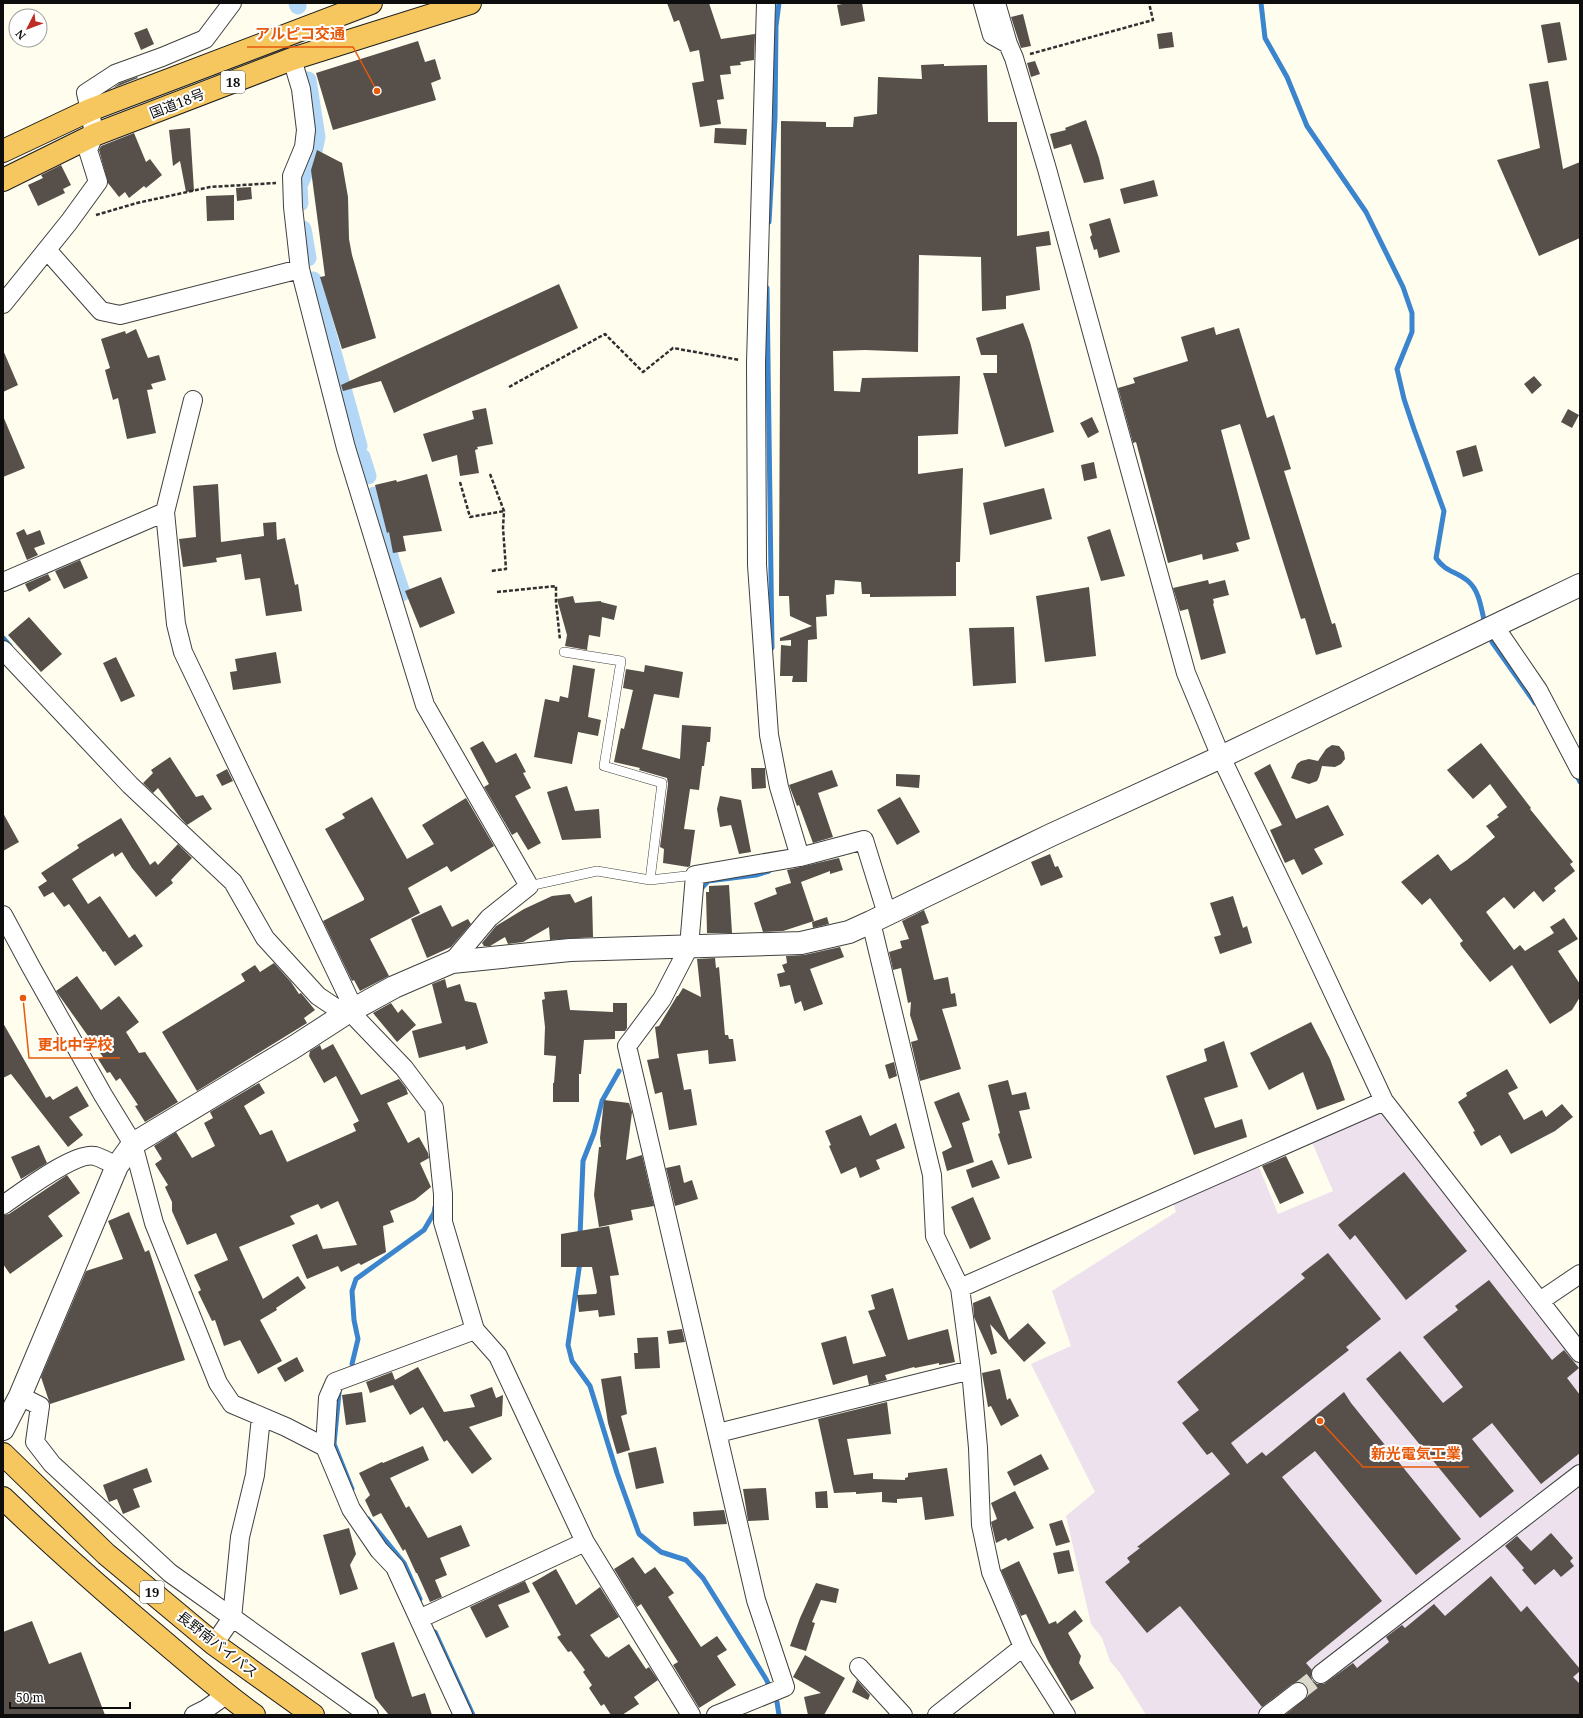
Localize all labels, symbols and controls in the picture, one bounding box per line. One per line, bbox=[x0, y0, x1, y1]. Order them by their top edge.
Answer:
north arrow bbox=[8, 8, 48, 48]
callout: アルピコ交通 bbox=[247, 20, 353, 47]
text: アルピコ交通 bbox=[255, 23, 345, 43]
text: N bbox=[12, 27, 29, 43]
road number: 18 bbox=[221, 71, 245, 93]
street label: 国道18号 bbox=[147, 84, 207, 122]
callout: 更北中学校 bbox=[29, 1031, 120, 1058]
text: 更北中学校 bbox=[37, 1034, 113, 1054]
callout: 新光電気工業 bbox=[1363, 1440, 1469, 1467]
text: 新光電気工業 bbox=[1371, 1443, 1461, 1463]
road number: 19 bbox=[140, 1581, 164, 1603]
street label: 長野南バイパス bbox=[174, 1606, 262, 1682]
scale bar bbox=[10, 1684, 130, 1710]
text: 50 m bbox=[16, 1689, 44, 1706]

